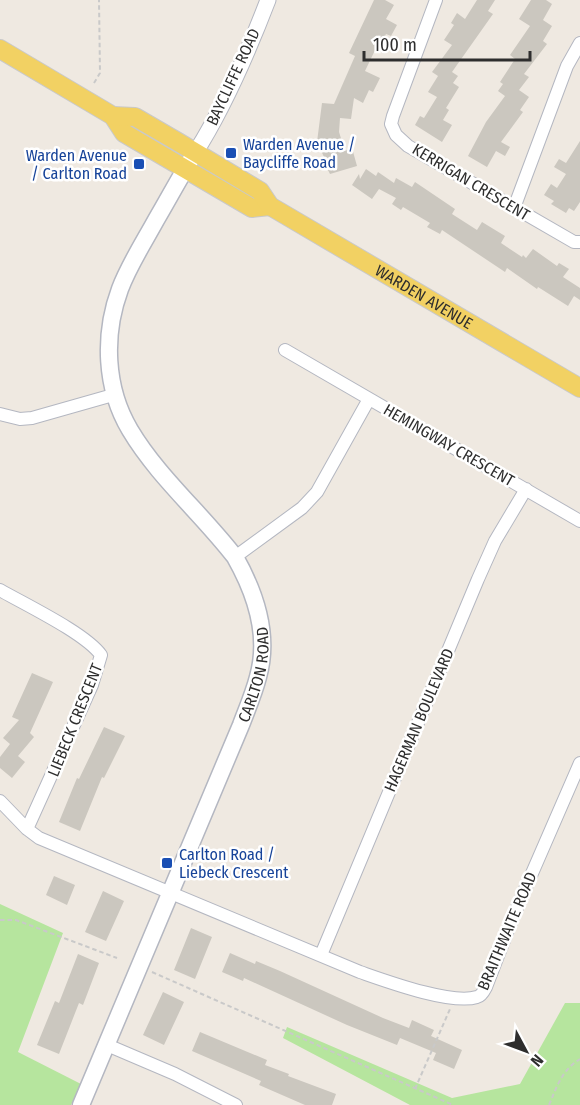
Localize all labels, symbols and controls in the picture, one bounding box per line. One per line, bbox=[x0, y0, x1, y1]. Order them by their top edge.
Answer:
scale bar bbox=[364, 24, 530, 62]
street label: BAYCLIFFE ROAD bbox=[202, 26, 264, 128]
text: 100 m bbox=[373, 34, 417, 56]
place label: Warden Avenue / Baycliffe Road bbox=[243, 135, 355, 172]
street label: KERRIGAN CRESCENT bbox=[409, 139, 534, 225]
place label: Warden Avenue / Carlton Road bbox=[26, 146, 127, 183]
marker: Warden Avenue / Baycliffe Road bbox=[224, 146, 238, 160]
marker: Warden Avenue / Carlton Road bbox=[132, 157, 146, 171]
street label: WARDEN AVENUE bbox=[372, 260, 476, 332]
street label: HEMINGWAY CRESCENT bbox=[380, 400, 518, 490]
street label: CARLTON ROAD bbox=[234, 626, 272, 725]
street label: HAGERMAN BOULEVARD bbox=[380, 646, 458, 794]
street label: LIEBECK CRESCENT bbox=[44, 660, 107, 779]
place label: Carlton Road / Liebeck Crescent bbox=[179, 845, 289, 882]
marker: Carlton Road / Liebeck Crescent bbox=[160, 856, 174, 870]
street label: BRAITHWAITE ROAD bbox=[474, 869, 540, 993]
north arrow bbox=[496, 1021, 556, 1081]
text: N bbox=[527, 1051, 547, 1070]

